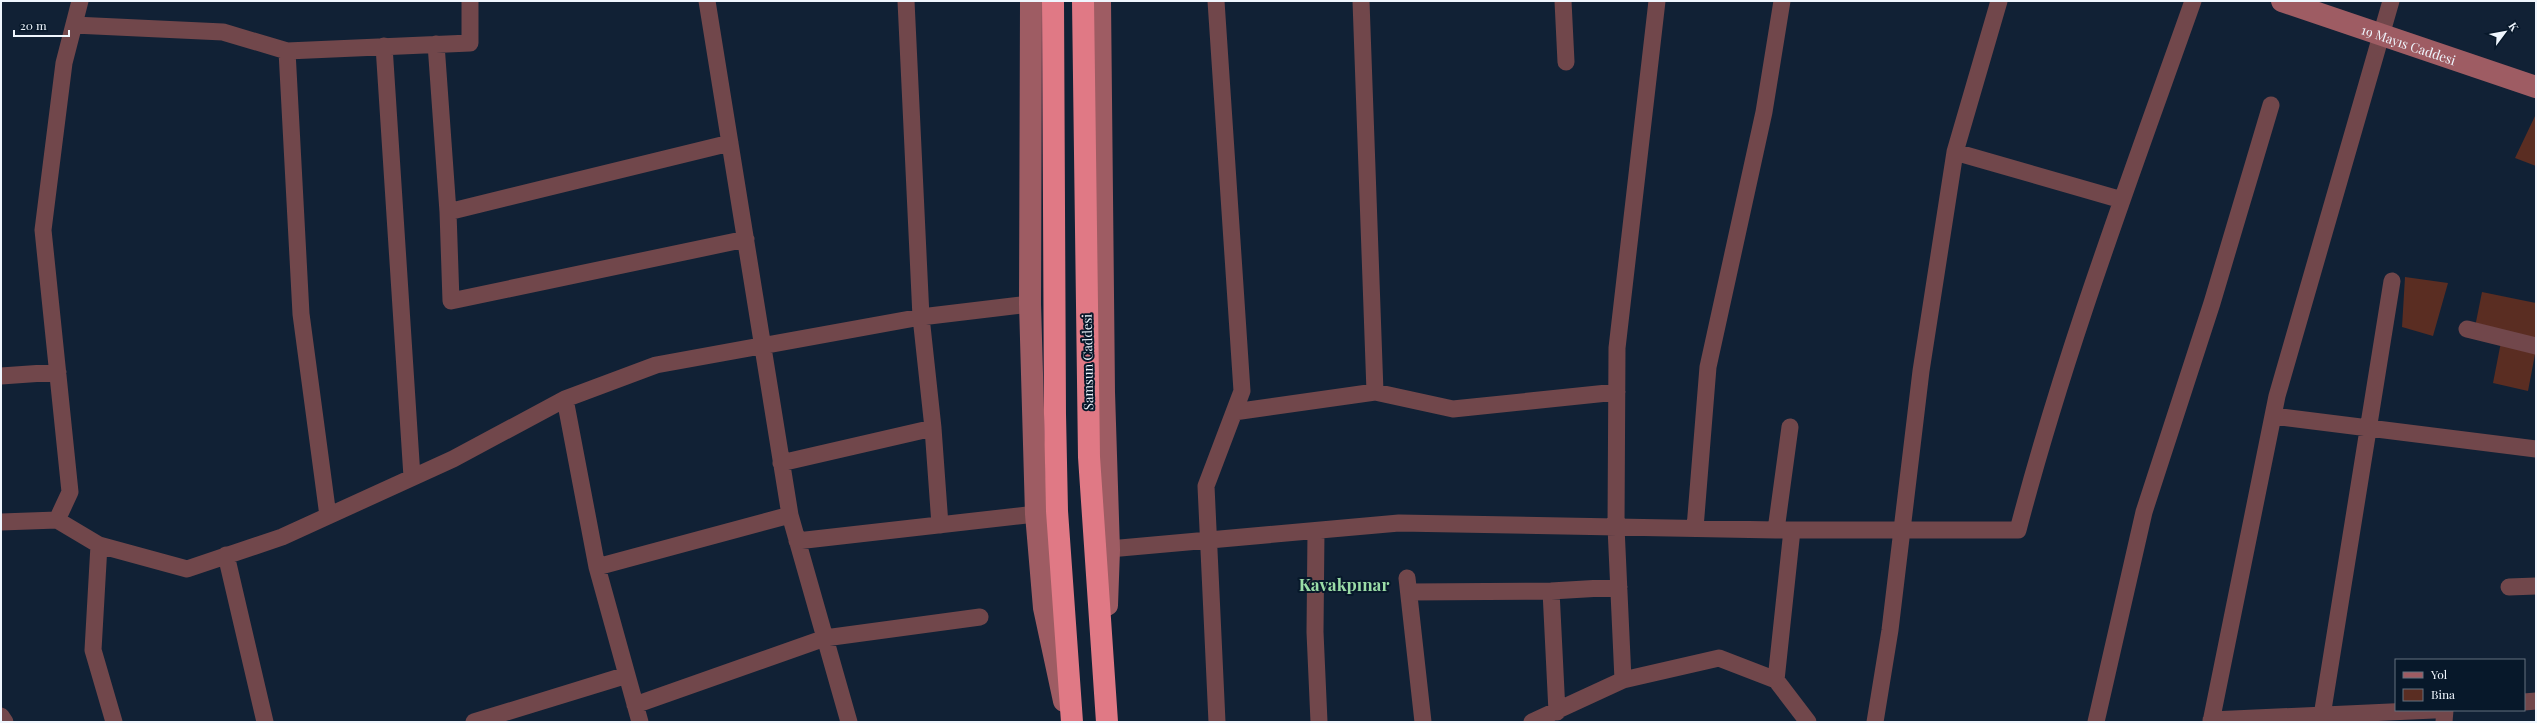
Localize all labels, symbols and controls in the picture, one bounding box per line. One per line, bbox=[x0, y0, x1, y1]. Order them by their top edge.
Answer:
scale bar bbox=[14, 12, 69, 38]
north arrow bbox=[2485, 12, 2525, 52]
text: 20 m bbox=[20, 17, 47, 33]
text: K bbox=[2505, 19, 2522, 34]
street label: 19 Mayıs Caddesi bbox=[2360, 20, 2459, 68]
street label: Samsun Caddesi bbox=[1078, 314, 1096, 410]
district label: Kavakpınar bbox=[1299, 573, 1389, 595]
legend bbox=[2395, 659, 2525, 711]
text: Yol bbox=[2430, 666, 2448, 682]
text: Bina bbox=[2431, 686, 2455, 702]

